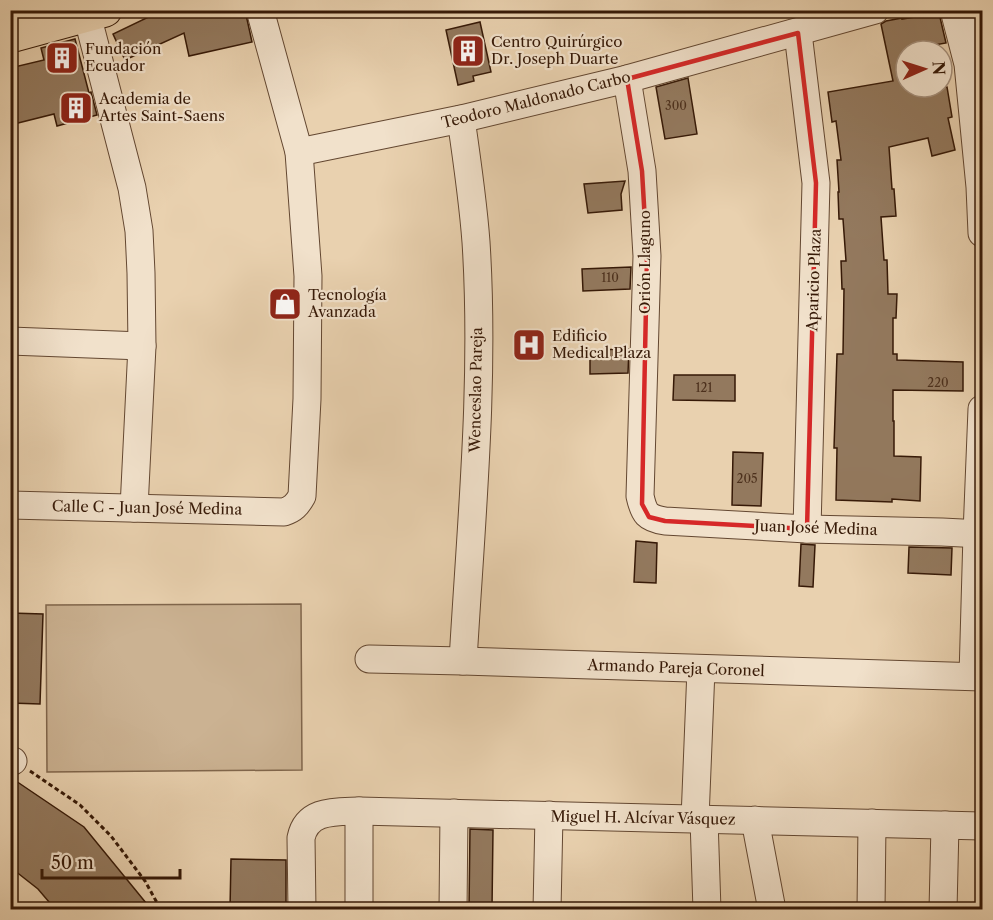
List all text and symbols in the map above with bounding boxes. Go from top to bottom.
place label: Centro Quirúrgico Dr. Joseph Duarte [491,32,622,68]
building icon: Centro Quirúrgico Dr. Joseph Duarte [450,33,486,69]
place label: Fundación Ecuador [85,39,162,75]
north arrow [894,39,954,99]
building icon: Fundación Ecuador [44,40,80,76]
text: N [929,61,949,76]
street label: Teodoro Maldonado Carbo [439,67,633,132]
place label: Academia de Artes Saint-Saens [98,89,225,125]
building icon: Academia de Artes Saint-Saens [58,90,94,126]
house number: 300 [665,98,687,113]
street label: Orión Llaguno [635,210,654,314]
street label: Aparicio Plaza [802,228,825,333]
house number: 110 [601,270,619,285]
place label: Tecnología Avanzada [307,285,387,321]
shop icon: Tecnología Avanzada [267,286,303,322]
place label: Edificio Medical Plaza [552,326,651,362]
street label: Wenceslao Pareja [465,327,486,454]
hospital icon: Edificio Medical Plaza [511,327,547,363]
house number: 220 [927,375,949,390]
house number: 121 [696,380,713,395]
house number: 205 [736,471,758,486]
street label: Calle C - Juan José Medina [52,496,242,519]
street label: Juan José Medina [752,516,878,539]
street label: Armando Pareja Coronel [586,655,766,680]
street label: Miguel H. Alcívar Vásquez [550,806,736,829]
scale bar [42,842,180,880]
text: 50 m [51,852,94,874]

